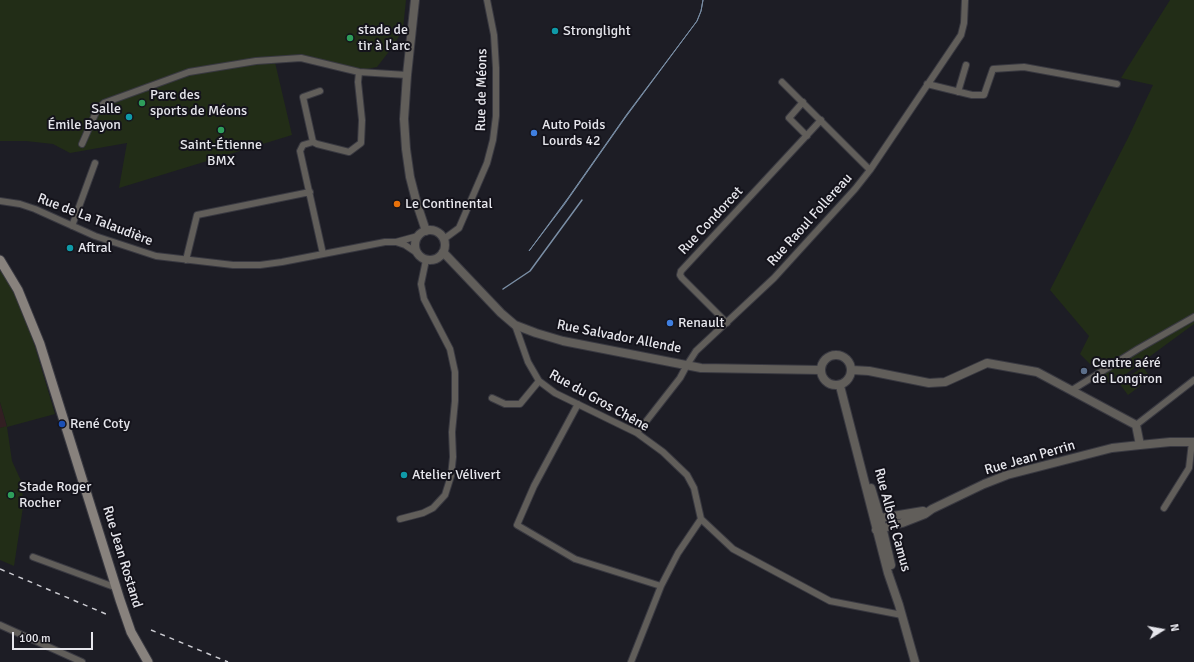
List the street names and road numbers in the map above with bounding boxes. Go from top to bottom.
street label: Rue de Méons [473,49,491,131]
street label: Rue Raoul Follereau [764,170,856,270]
street label: Rue Condorcet [675,183,747,259]
street label: Rue de La Talaudière [35,190,155,250]
street label: Rue Salvador Allende [555,317,683,357]
street label: Rue du Gros Chêne [546,366,652,436]
street label: Rue Jean Perrin [983,437,1077,479]
street label: Rue Albert Camus [870,466,914,574]
street label: Rue Jean Rostand [99,504,145,610]

